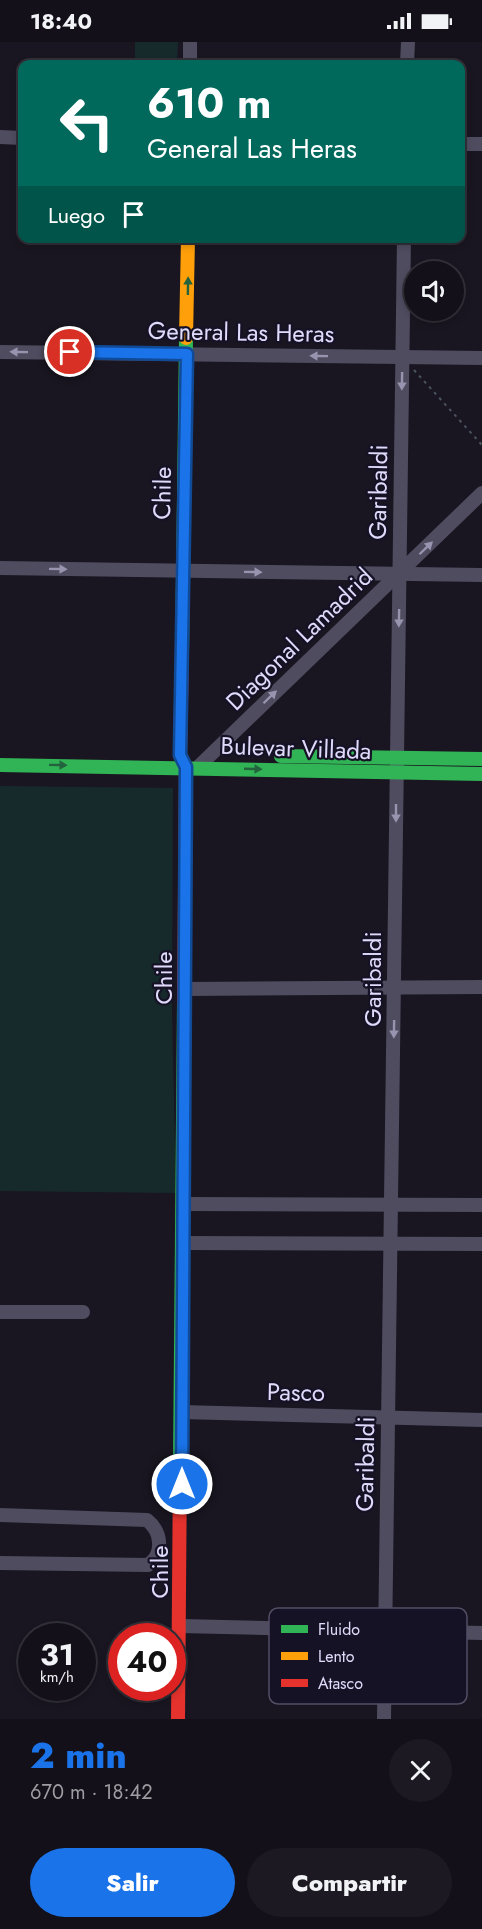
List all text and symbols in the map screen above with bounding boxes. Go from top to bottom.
text: 18:40 [30,5,92,37]
text: 610 m [147,73,271,134]
icon: left [48,84,126,162]
text: General Las Heras [147,129,357,168]
icon: arrive [117,198,150,231]
text: Luego [48,199,105,231]
map controls [404,261,464,321]
button: sound [404,261,464,321]
one-way arrow [183,277,193,296]
street label: General Las Heras [147,313,335,351]
pin [44,326,95,377]
icon: arrive [53,335,86,368]
one-way arrow [9,347,28,357]
one-way arrow [309,351,328,361]
one-way arrow [397,371,407,390]
street label: Garibaldi [360,444,396,540]
street label: Chile [144,466,180,520]
one-way arrow [419,541,433,555]
street label: Diagonal Lamadrid [218,560,380,718]
one-way arrow [49,564,68,574]
one-way arrow [244,567,263,577]
one-way arrow [394,608,404,627]
one-way arrow [263,690,278,704]
street label: Bulevar Villada [220,728,372,768]
one-way arrow [49,761,68,770]
one-way arrow [244,764,263,774]
one-way arrow [391,803,401,822]
street label: Garibaldi [355,931,390,1027]
street label: Chile [146,951,181,1005]
one-way arrow [389,1019,399,1038]
street label: Pasco [267,1374,325,1410]
street label: Garibaldi [347,1416,383,1512]
position arrow [150,1452,214,1516]
street label: Chile [142,1545,177,1599]
legend [269,1608,467,1704]
text: Fluido [318,1618,360,1641]
speed limit sign: 40 [108,1623,186,1701]
text: 31 [40,1633,74,1676]
text: Lento [318,1645,355,1668]
text: km/h [40,1666,74,1688]
text: Atasco [318,1672,363,1695]
text: 2 min [30,1729,127,1781]
button: close [389,1739,452,1802]
text: 670 m · 18:42 [30,1778,153,1807]
button: Salir [30,1848,235,1917]
button: Compartir [247,1848,452,1917]

